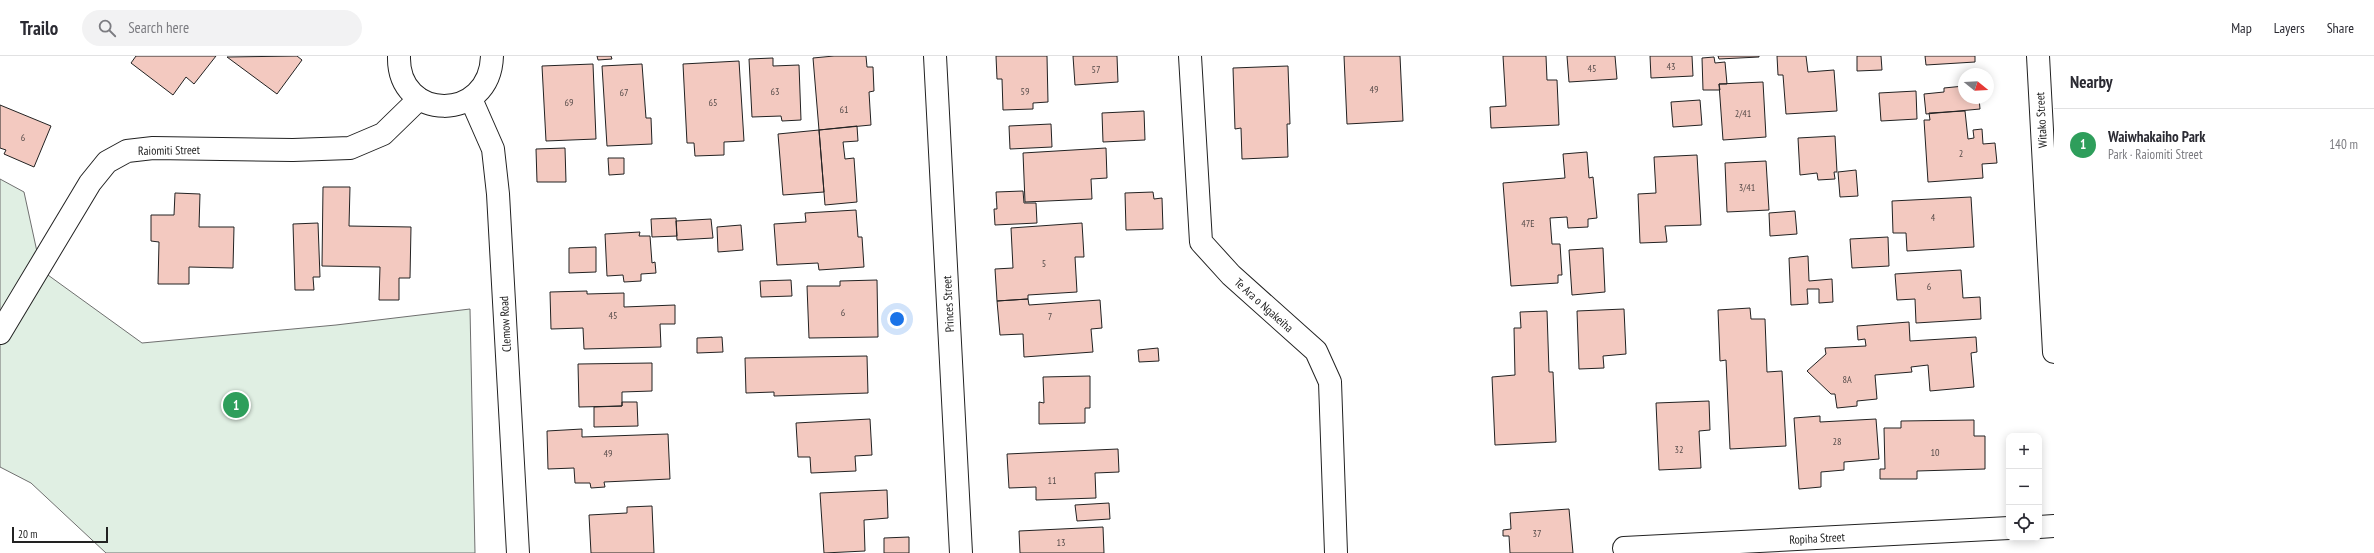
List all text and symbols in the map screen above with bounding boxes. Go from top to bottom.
search box [82,10,362,46]
text: Trailo [20,16,58,40]
icon: search [96,17,118,39]
text: Search here [128,18,189,37]
text: Map [2231,19,2252,37]
text: Layers [2274,19,2305,37]
text: Share [2327,19,2354,37]
house number: 43 [1667,60,1676,73]
house number: 45 [1588,62,1597,75]
house number: 57 [1092,63,1101,76]
north arrow [1958,68,1994,104]
text: Nearby [2070,71,2113,93]
house number: 49 [1370,83,1379,96]
house number: 63 [771,85,780,98]
house number: 59 [1021,85,1030,98]
house number: 67 [620,86,629,99]
street label: Witako Street [2032,91,2050,148]
house number: 69 [565,96,574,109]
house number: 65 [709,96,718,109]
house number: 61 [840,103,849,116]
house number: 2/41 [1735,107,1751,120]
text: Waiwhakaiho Park [2108,127,2205,146]
house number: 6 [21,131,26,144]
text: 1 [2080,136,2086,153]
text: 140 m [2329,136,2358,153]
street label: Raiomiti Street [138,142,201,158]
text: Park · Raiomiti Street [2108,146,2203,163]
house number: 2 [1959,147,1963,160]
house number: 3/41 [1739,181,1755,194]
house number: 4 [1931,211,1936,224]
house number: 47E [1521,217,1535,230]
house number: 5 [1042,257,1046,270]
street label: Princes Street [939,275,957,333]
street label: Te Ara o Ngakeiha [1231,275,1297,335]
house number: 6 [1927,280,1932,293]
street label: Clemow Road [496,296,514,352]
house number: 6 [841,306,846,319]
house number: 45 [609,309,618,322]
your location [887,309,907,329]
house number: 7 [1048,310,1052,323]
house number: 8A [1842,373,1852,386]
pin: 1 [223,390,249,420]
map controls [2006,433,2042,541]
button: + [2006,433,2042,469]
house number: 28 [1833,435,1842,448]
house number: 32 [1675,443,1684,456]
house number: 10 [1931,446,1940,459]
house number: 49 [604,447,613,460]
button: − [2006,469,2042,505]
house number: 11 [1048,474,1057,487]
button: locate [2006,505,2042,541]
scale bar [12,525,108,544]
text: 20 m [18,527,37,541]
house number: 37 [1533,527,1542,540]
street label: Ropiha Street [1789,529,1846,547]
house number: 13 [1057,536,1066,549]

